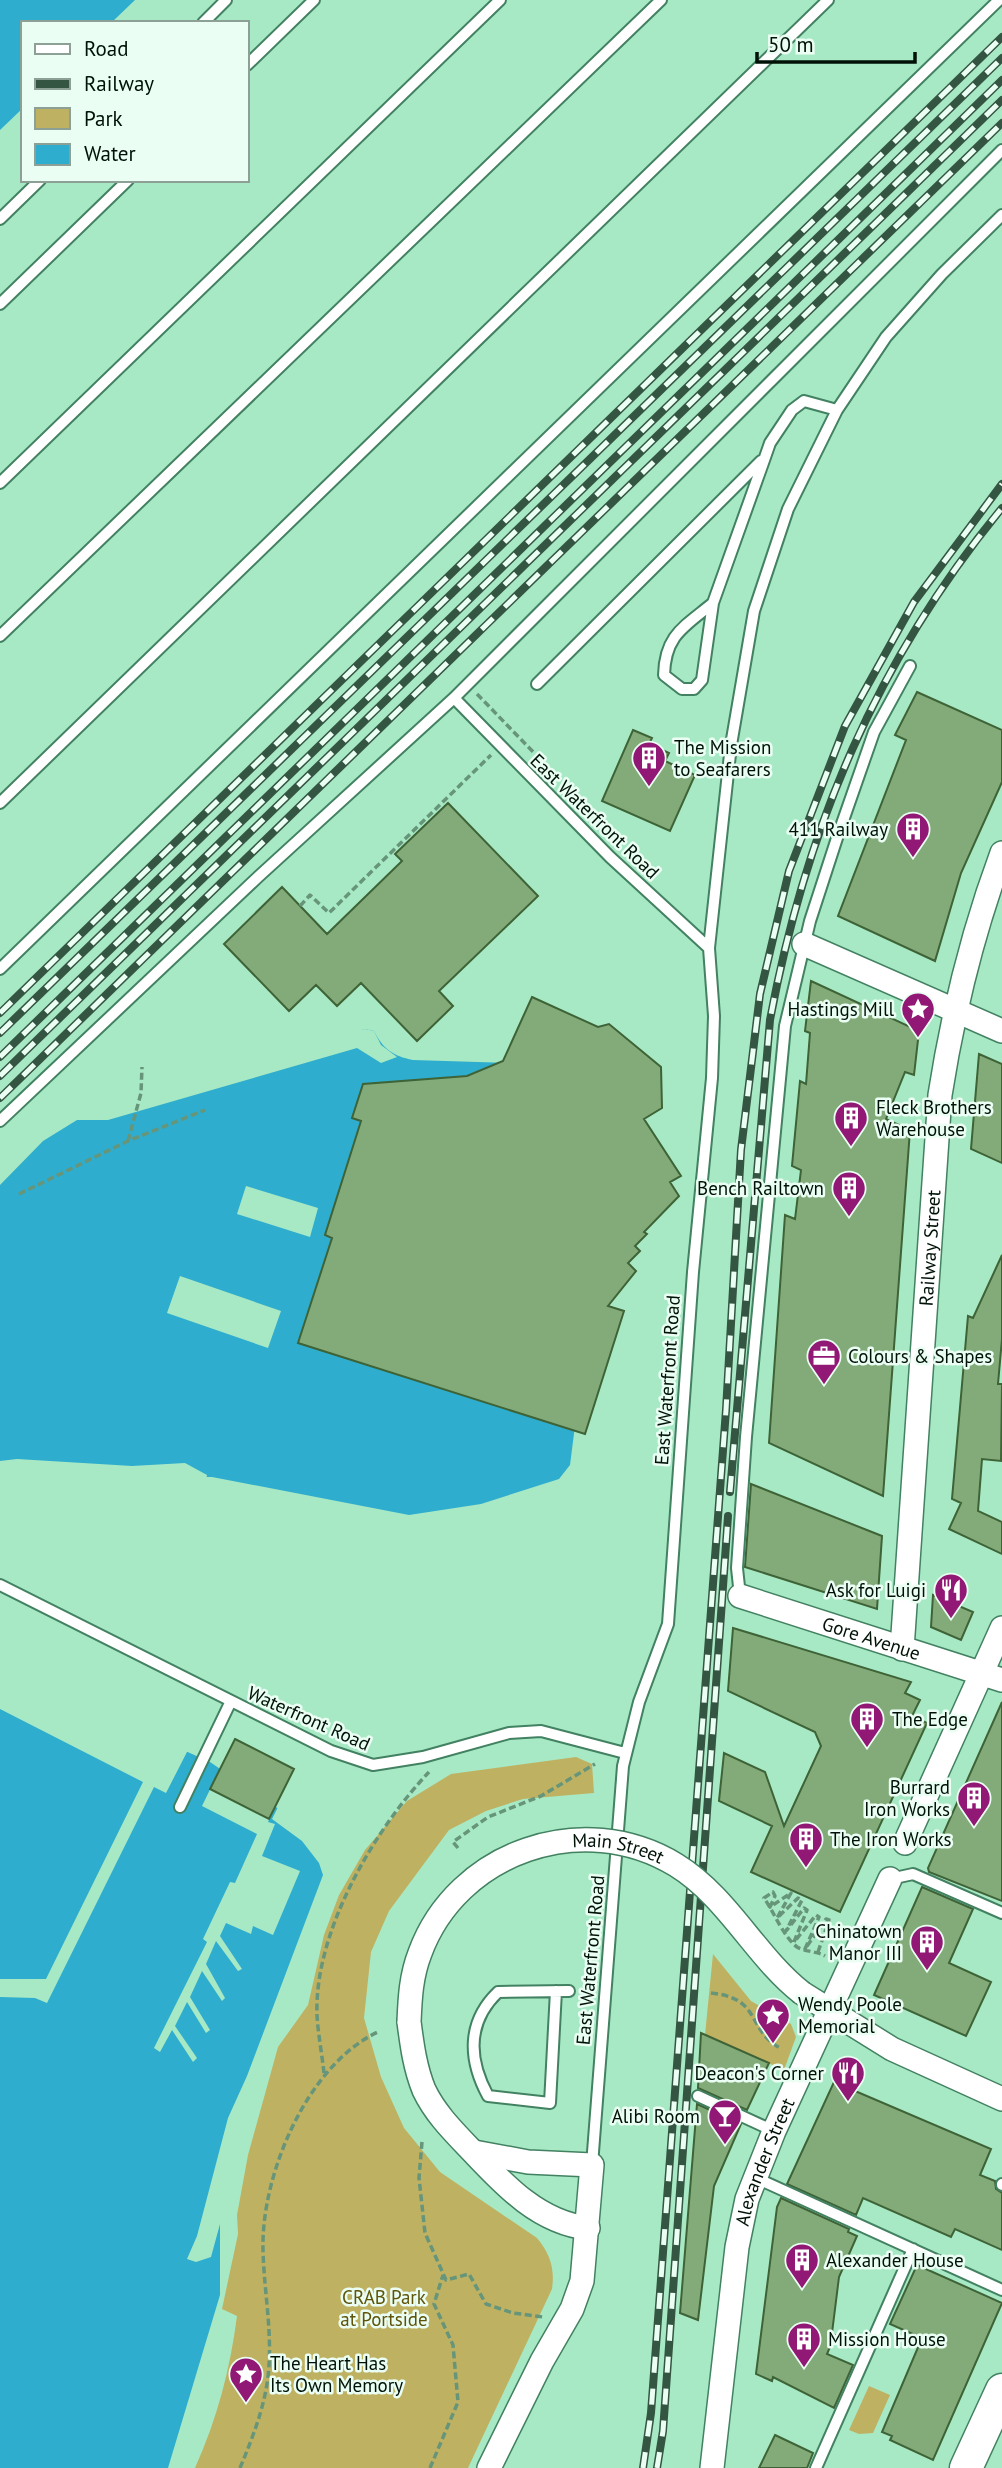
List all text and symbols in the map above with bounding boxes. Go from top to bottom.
legend [21,21,248,182]
scale bar [757,21,914,65]
text: 50 m [768,31,814,58]
text: Road [84,35,128,62]
text: Railway [84,70,154,97]
text: Park [84,105,123,132]
text: Water [84,140,136,167]
place label: The Mission to Seafarers [674,735,771,781]
building icon: The Mission to Seafarers [630,739,668,788]
street label: East Waterfront Road [525,748,665,884]
building icon: 411 Railway [894,810,932,859]
place label: 411 Railway [788,817,888,841]
place icon: Hastings Mill [899,990,937,1039]
place label: Hastings Mill [787,997,894,1021]
place label: Fleck Brothers Warehouse [876,1095,992,1141]
building icon: Fleck Brothers Warehouse [832,1099,870,1148]
building icon: Bench Railtown [830,1169,868,1218]
place label: Bench Railtown [697,1176,824,1200]
street label: Railway Street [914,1188,946,1307]
street label: East Waterfront Road [649,1294,685,1466]
office icon: Colours & Shapes [805,1337,843,1386]
place label: Colours & Shapes [848,1344,992,1368]
restaurant icon: Ask for Luigi [932,1571,970,1620]
place label: Ask for Luigi [826,1578,926,1602]
street label: Gore Avenue [819,1611,924,1665]
street label: Waterfront Road [244,1680,374,1756]
building icon: The Edge [848,1700,886,1749]
place label: The Edge [892,1707,968,1731]
place label: Burrard Iron Works [864,1775,950,1821]
building icon: Burrard Iron Works [955,1779,993,1828]
building icon: The Iron Works [787,1820,825,1869]
place label: The Iron Works [830,1827,952,1851]
street label: Main Street [572,1828,669,1869]
street label: East Waterfront Road [571,1874,609,2046]
place label: Chinatown Manor III [815,1919,902,1965]
building icon: Chinatown Manor III [908,1923,946,1972]
place label: Wendy Poole Memorial [798,1992,902,2038]
place icon: Wendy Poole Memorial [754,1996,792,2045]
restaurant icon: Deacon's Corner [829,2054,867,2103]
place label: Deacon's Corner [694,2061,825,2085]
street label: Alexander Street [730,2094,800,2228]
bar icon: Alibi Room [706,2097,744,2146]
place label: Alibi Room [612,2104,700,2128]
building icon: Alexander House [783,2241,821,2290]
place label: Alexander House [826,2248,964,2272]
park label: CRAB Park at Portside [340,2285,428,2331]
building icon: Mission House [785,2320,823,2369]
place label: Mission House [828,2327,946,2351]
place label: The Heart Has Its Own Memory [270,2351,403,2397]
place icon: The Heart Has Its Own Memory [227,2355,265,2404]

